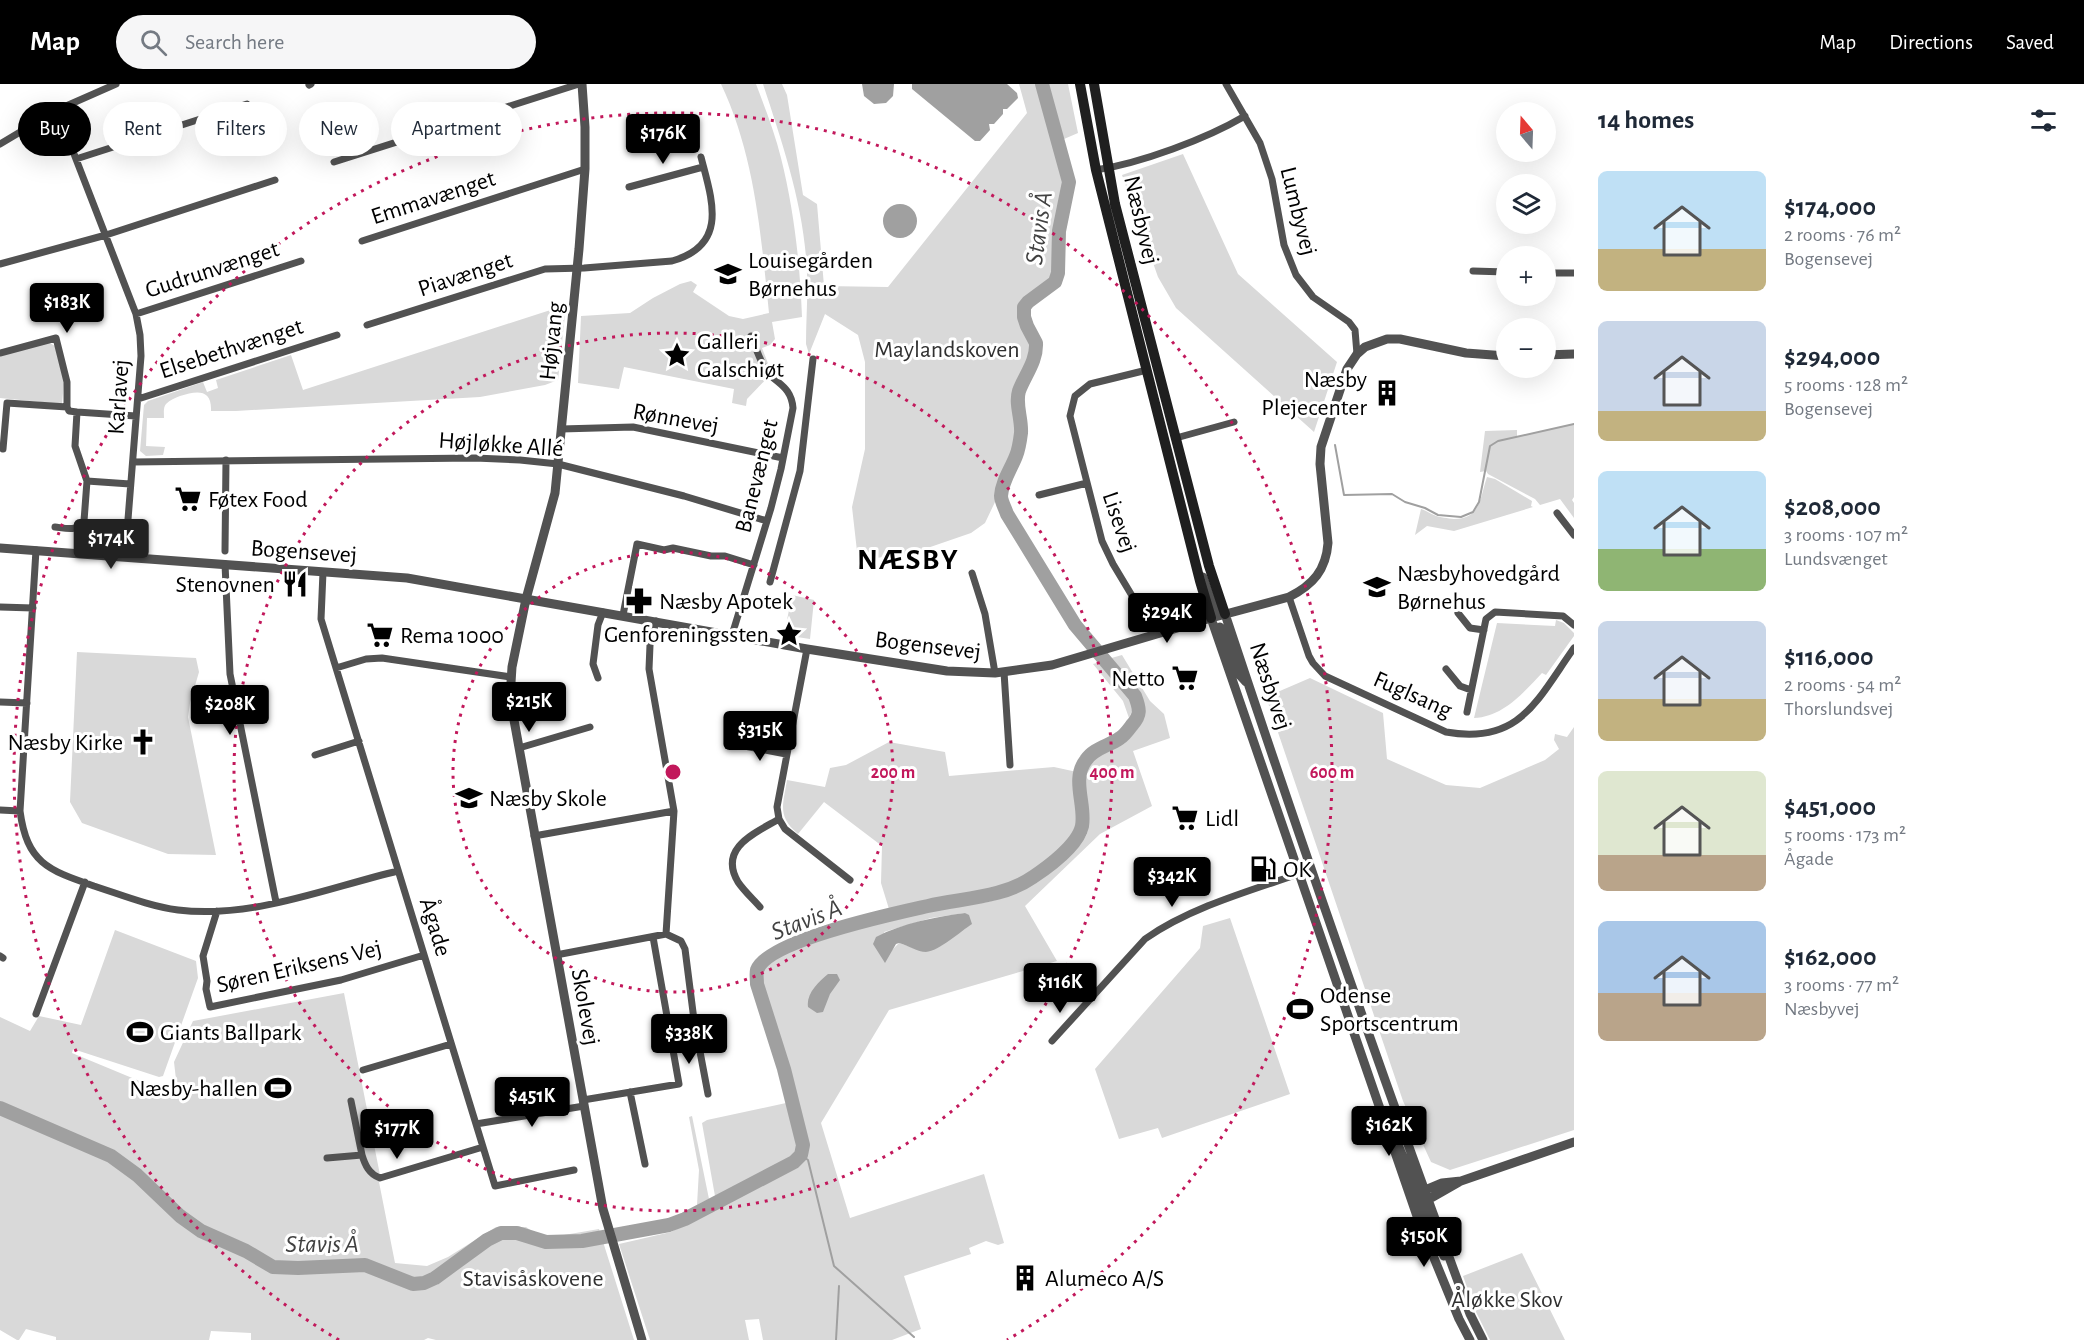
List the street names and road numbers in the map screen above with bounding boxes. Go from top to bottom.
street label: Lumbyvej [1275,164,1321,258]
street label: Emmavænget [368,166,499,229]
street label: Næsbyvej [1119,173,1163,267]
street label: Gudrunvænget [142,237,282,303]
street label: Piavænget [415,248,516,301]
street label: Højvang [536,300,568,382]
street label: Elsebethvænget [157,314,306,383]
street label: Karlavej [104,359,134,436]
street label: Rønnevej [631,400,721,438]
street label: Banevænget [731,417,783,535]
street label: Højløkke Allé [438,429,564,461]
street label: Lisevej [1097,489,1141,556]
street label: Bogensevej [250,536,358,568]
street label: Bogensevej [873,628,982,664]
street label: Næsbyvej [1245,640,1295,733]
street label: Fuglsang [1370,667,1456,723]
street label: Ågade [415,895,457,959]
street label: Søren Eriksens Vej [214,936,384,998]
street label: Skolevej [566,967,604,1048]

